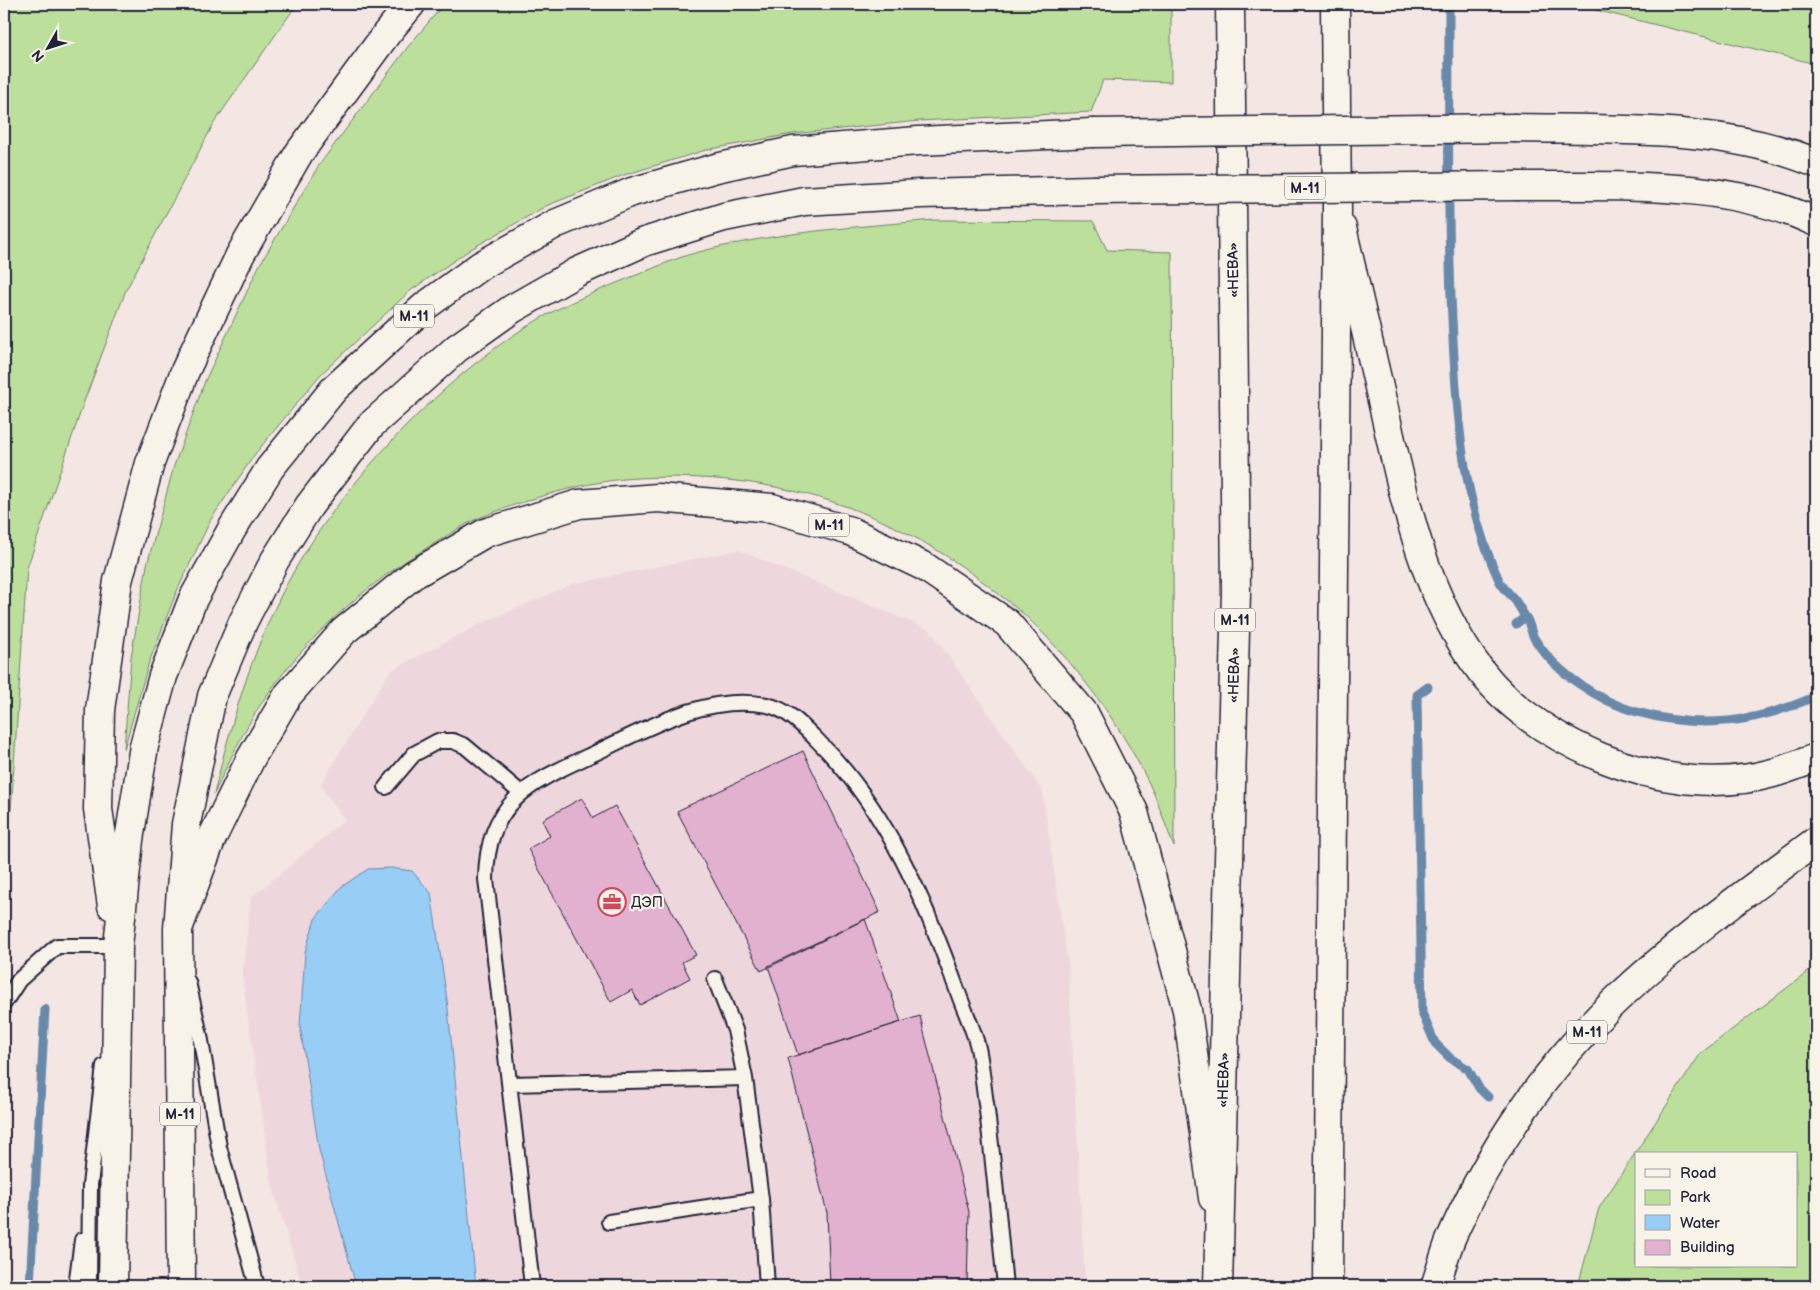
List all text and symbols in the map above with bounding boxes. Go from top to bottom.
north arrow [22,22,72,72]
text: N [28,46,48,65]
road number: М-11 [1285,177,1325,200]
street label: «НЕВА» [1224,242,1243,298]
road number: М-11 [394,304,434,328]
road number: М-11 [809,514,849,536]
road number: М-11 [1215,608,1255,632]
street label: «НЕВА» [1224,647,1245,703]
office icon: ДЭП [597,887,627,917]
place label: ДЭП [631,893,663,912]
road number: М-11 [1567,1020,1607,1044]
street label: «НЕВА» [1214,1052,1234,1108]
road number: М-11 [160,1102,200,1126]
legend [1635,1152,1798,1268]
text: Road [1680,1164,1716,1183]
text: Park [1680,1188,1711,1207]
text: Water [1680,1214,1720,1233]
text: Building [1680,1238,1735,1257]

